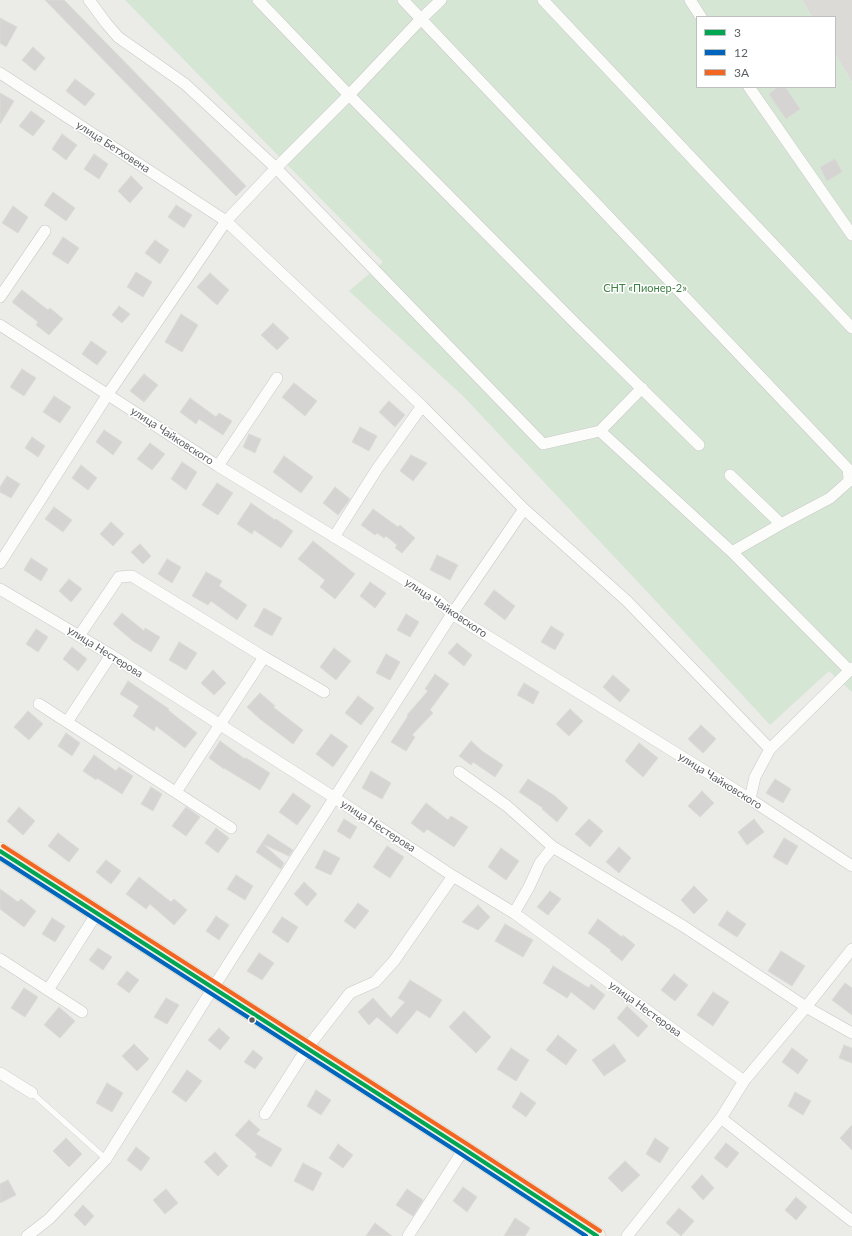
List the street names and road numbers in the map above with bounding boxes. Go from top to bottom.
street label: улица Бетховена [74,118,152,176]
street label: улица Чайковского [128,404,216,468]
street label: улица Чайковского [402,576,490,640]
street label: улица Нестерова [65,623,145,681]
street label: улица Чайковского [676,750,764,812]
street label: улица Нестерова [338,797,418,855]
street label: улица Нестерова [606,978,684,1040]

